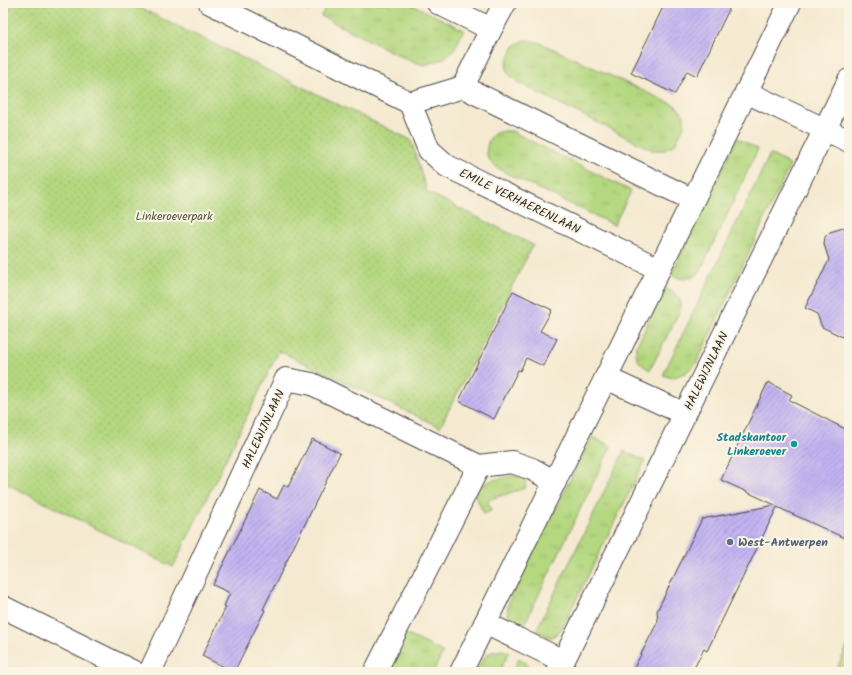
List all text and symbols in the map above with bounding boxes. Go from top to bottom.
street label: EMILE VERHAERENLAAN [456,164,584,239]
park label: Linkeroeverpark [135,207,213,226]
street label: HALEWIJNLAAN [679,329,734,414]
street label: HALEWIJNLAAN [237,387,290,472]
place label: Stadskantoor Linkeroever [716,428,787,461]
marker: Stadskantoor Linkeroever [789,439,799,449]
place label: West-Antwerpen [738,533,828,552]
marker: West-Antwerpen [725,537,735,547]

